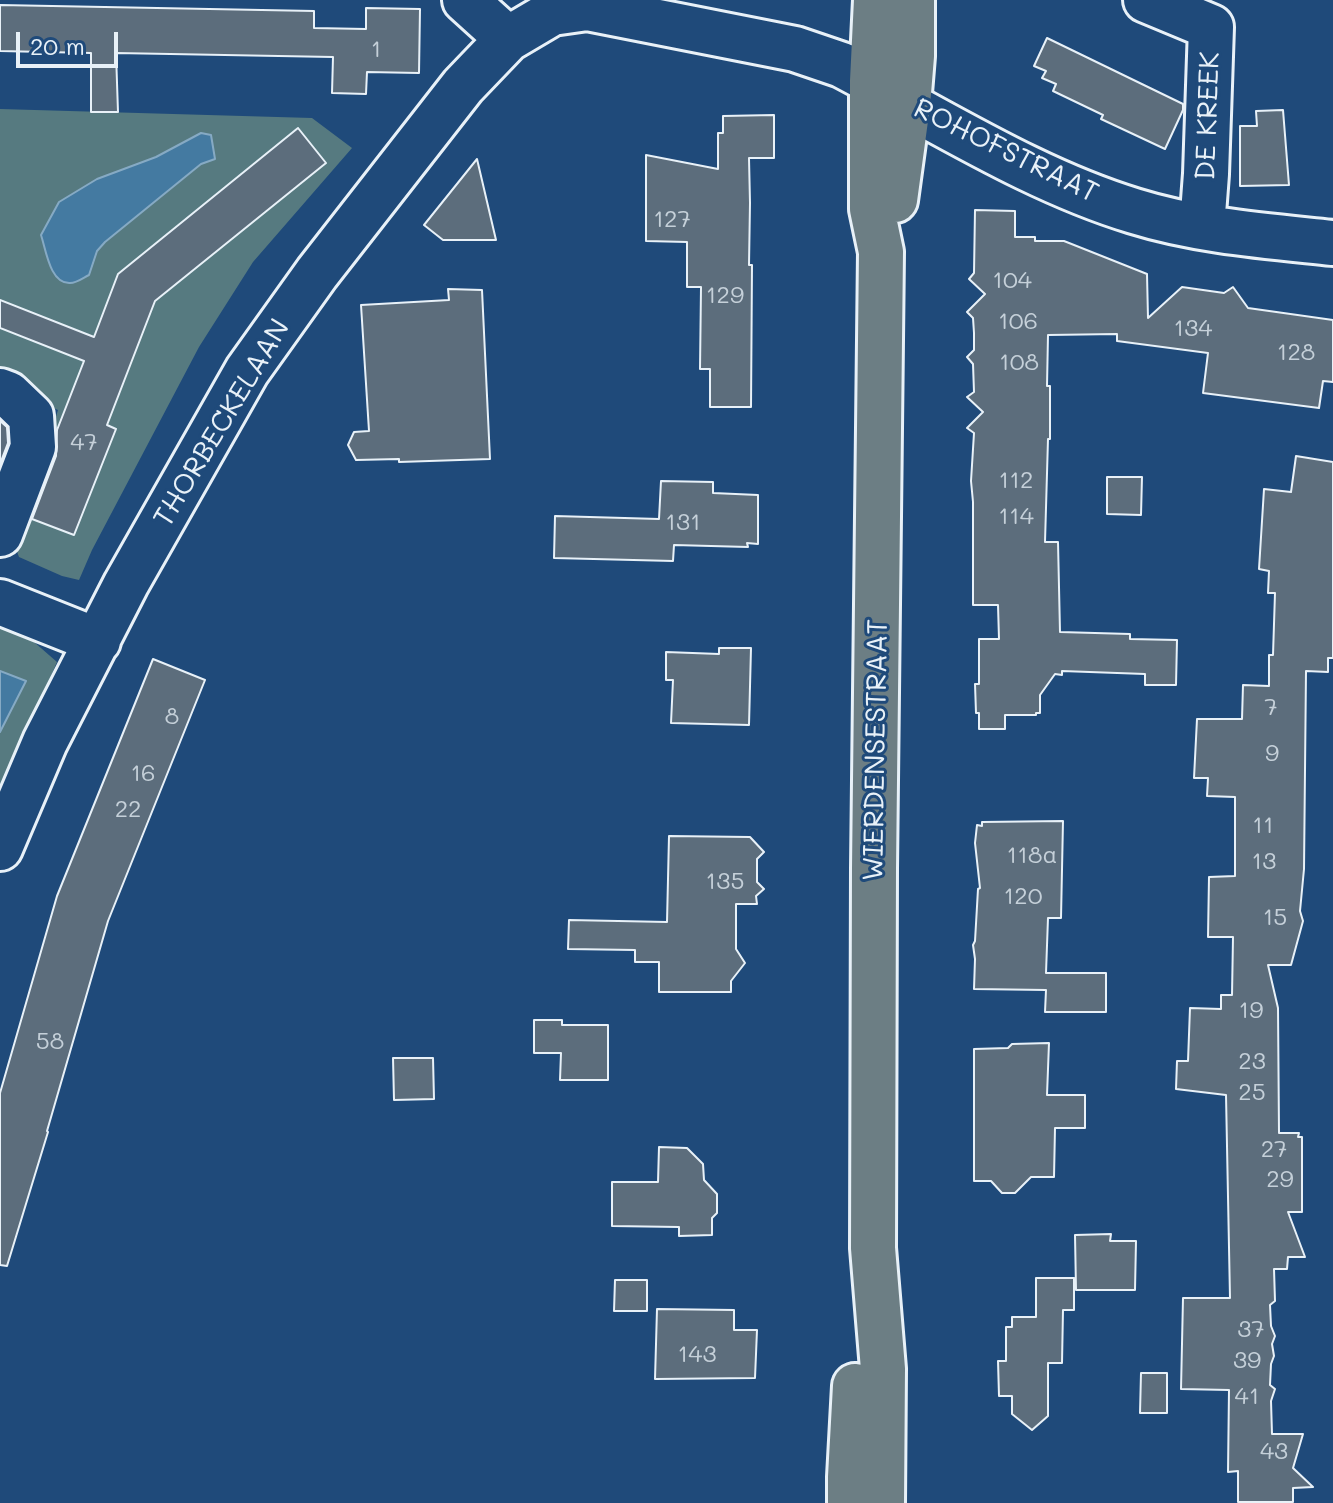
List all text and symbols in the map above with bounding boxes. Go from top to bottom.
scale bar [20,16,122,66]
text: 20 m [30,30,85,61]
house number: 1 [371,36,381,64]
street label: DE KREEK [1189,51,1227,181]
street label: ROHOFSTRAAT [908,92,1104,210]
house number: 127 [653,206,691,234]
house number: 104 [992,267,1032,295]
house number: 129 [706,282,744,310]
house number: 106 [998,308,1038,336]
street label: THORBECKELAAN [147,313,297,533]
house number: 134 [1174,315,1212,343]
house number: 128 [1277,339,1315,367]
house number: 108 [999,349,1039,377]
house number: 47 [70,429,98,457]
house number: 112 [999,467,1033,495]
house number: 114 [998,503,1034,531]
house number: 131 [665,509,701,537]
street label: WIERDENSESTRAAT [857,619,895,881]
house number: 7 [1264,694,1278,722]
house number: 8 [165,703,179,731]
house number: 9 [1265,740,1279,768]
house number: 16 [130,760,156,788]
house number: 22 [115,796,141,824]
house number: 11 [1252,812,1274,840]
house number: 118a [1007,842,1057,870]
house number: 13 [1252,848,1276,876]
house number: 135 [706,868,744,896]
house number: 120 [1004,883,1042,911]
house number: 15 [1263,904,1287,932]
house number: 19 [1239,997,1263,1025]
house number: 58 [36,1028,64,1056]
house number: 23 [1238,1048,1266,1076]
house number: 25 [1238,1079,1266,1107]
house number: 27 [1261,1136,1287,1164]
house number: 29 [1266,1166,1294,1194]
house number: 37 [1237,1316,1265,1344]
house number: 143 [678,1341,716,1369]
house number: 39 [1233,1347,1261,1375]
house number: 41 [1235,1383,1259,1411]
house number: 43 [1260,1438,1288,1466]

